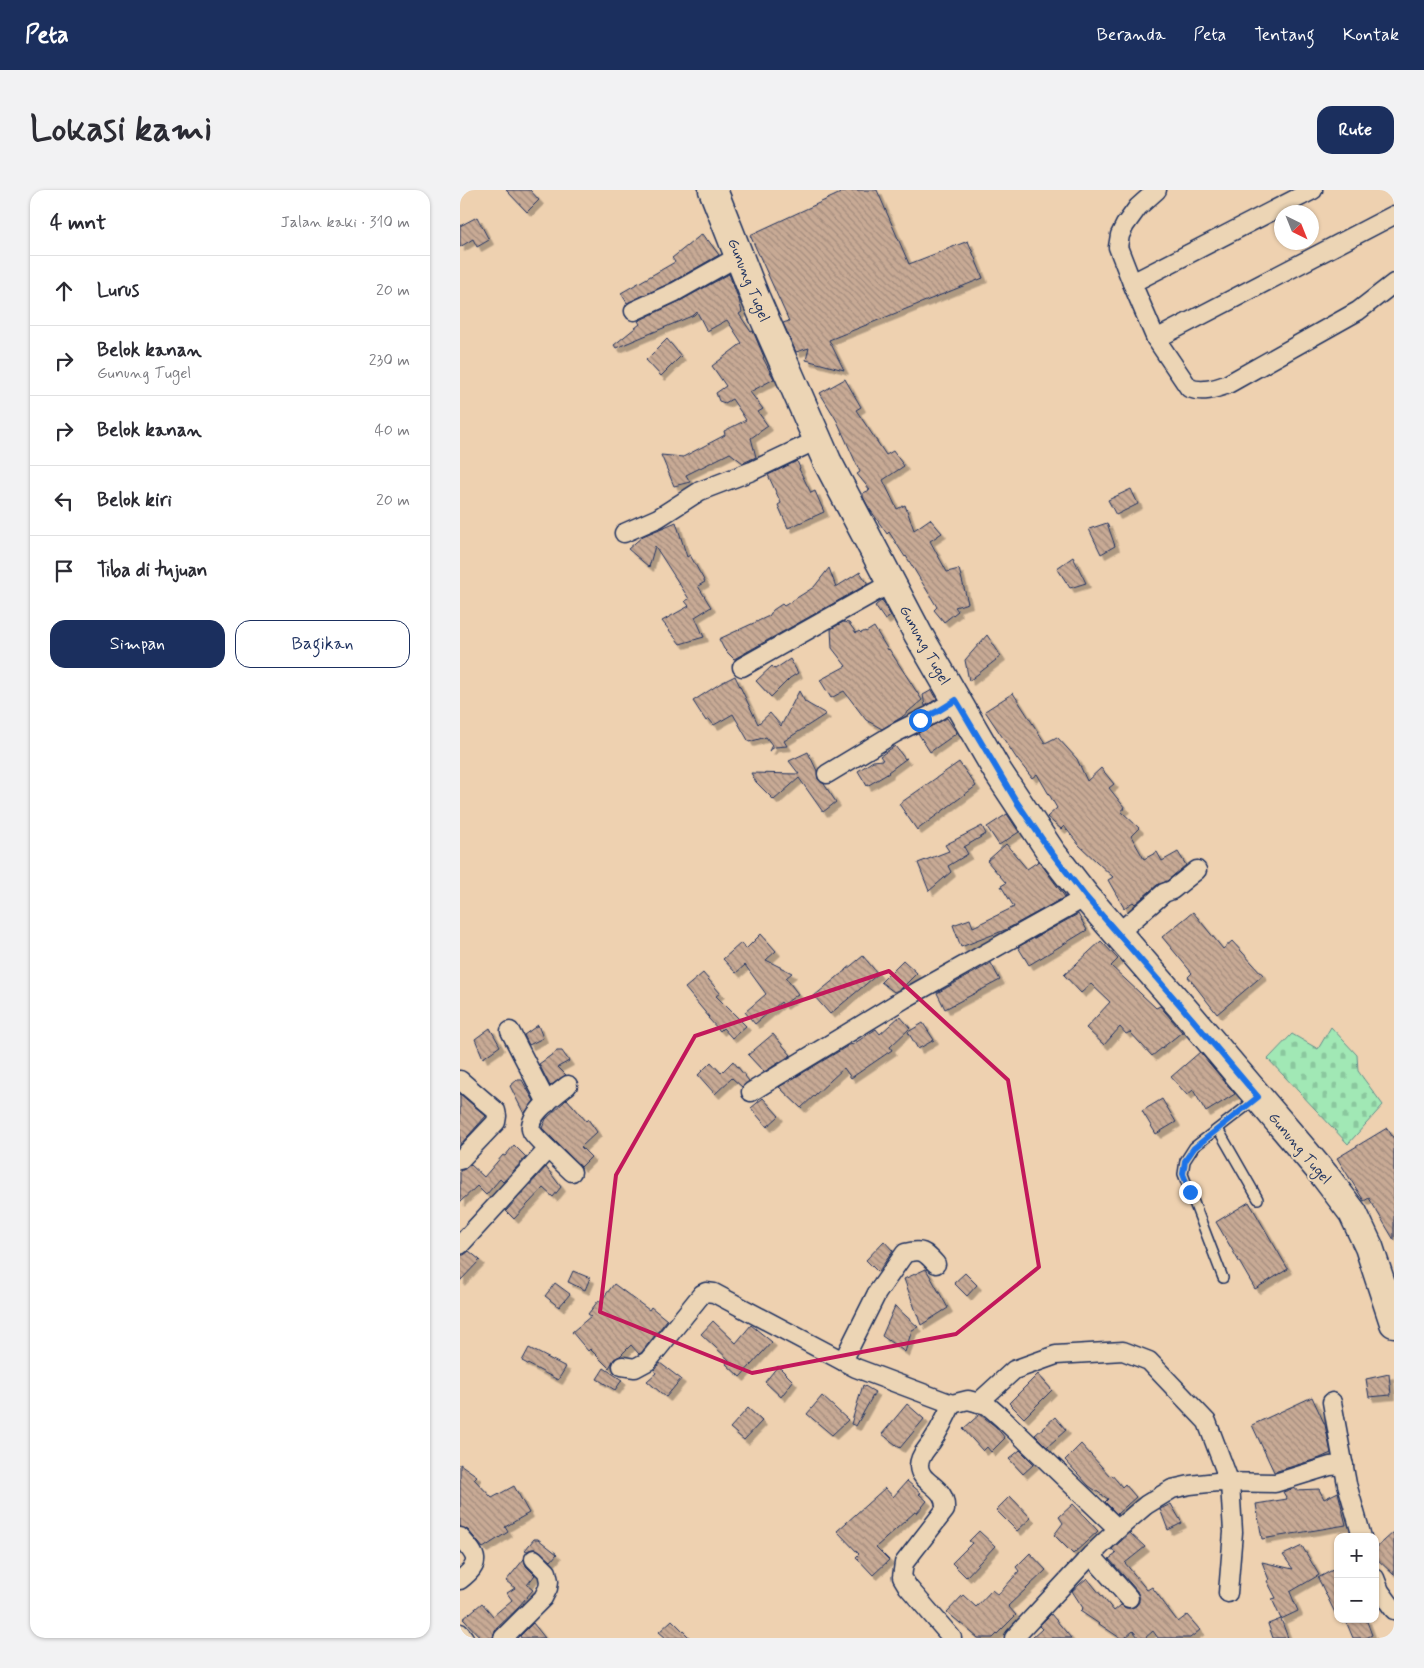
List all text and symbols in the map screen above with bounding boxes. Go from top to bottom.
text: Peta [25,20,69,51]
text: Beranda [1096,23,1165,47]
text: Peta [1193,23,1226,47]
text: Tentang [1254,23,1315,47]
text: Kontak [1343,23,1399,47]
button: Rute [1317,106,1394,154]
text: Lokasi kami [30,107,212,153]
north arrow [1274,205,1319,250]
text: 4 mnt [50,209,106,237]
text: Jalan kaki · 310 m [281,212,410,233]
street label: Gunung Tugel [721,236,774,326]
icon: ahead [50,277,78,305]
text: Lurus [97,278,139,303]
text: 20 m [376,280,410,301]
text: Belok kanan [97,338,202,363]
icon: right [50,347,78,375]
text: 230 m [369,350,410,371]
text: Gunung Tugel [97,363,191,384]
icon: right [50,417,78,445]
text: Belok kanan [97,418,202,443]
text: 40 m [374,420,410,441]
icon: left [50,487,78,515]
text: Belok kiri [97,488,172,513]
text: 20 m [376,490,410,511]
icon: arrive [50,557,78,585]
text: Tiba di tujuan [97,558,208,583]
street label: Gunung Tugel [893,602,954,689]
button: Simpan [50,620,225,668]
button: Bagikan [235,620,410,668]
route start [909,709,932,732]
street label: Gunung Tugel [1262,1108,1335,1190]
route end [1179,1181,1202,1204]
map controls [1334,1533,1379,1623]
button: + [1334,1533,1379,1578]
button: − [1334,1578,1379,1623]

